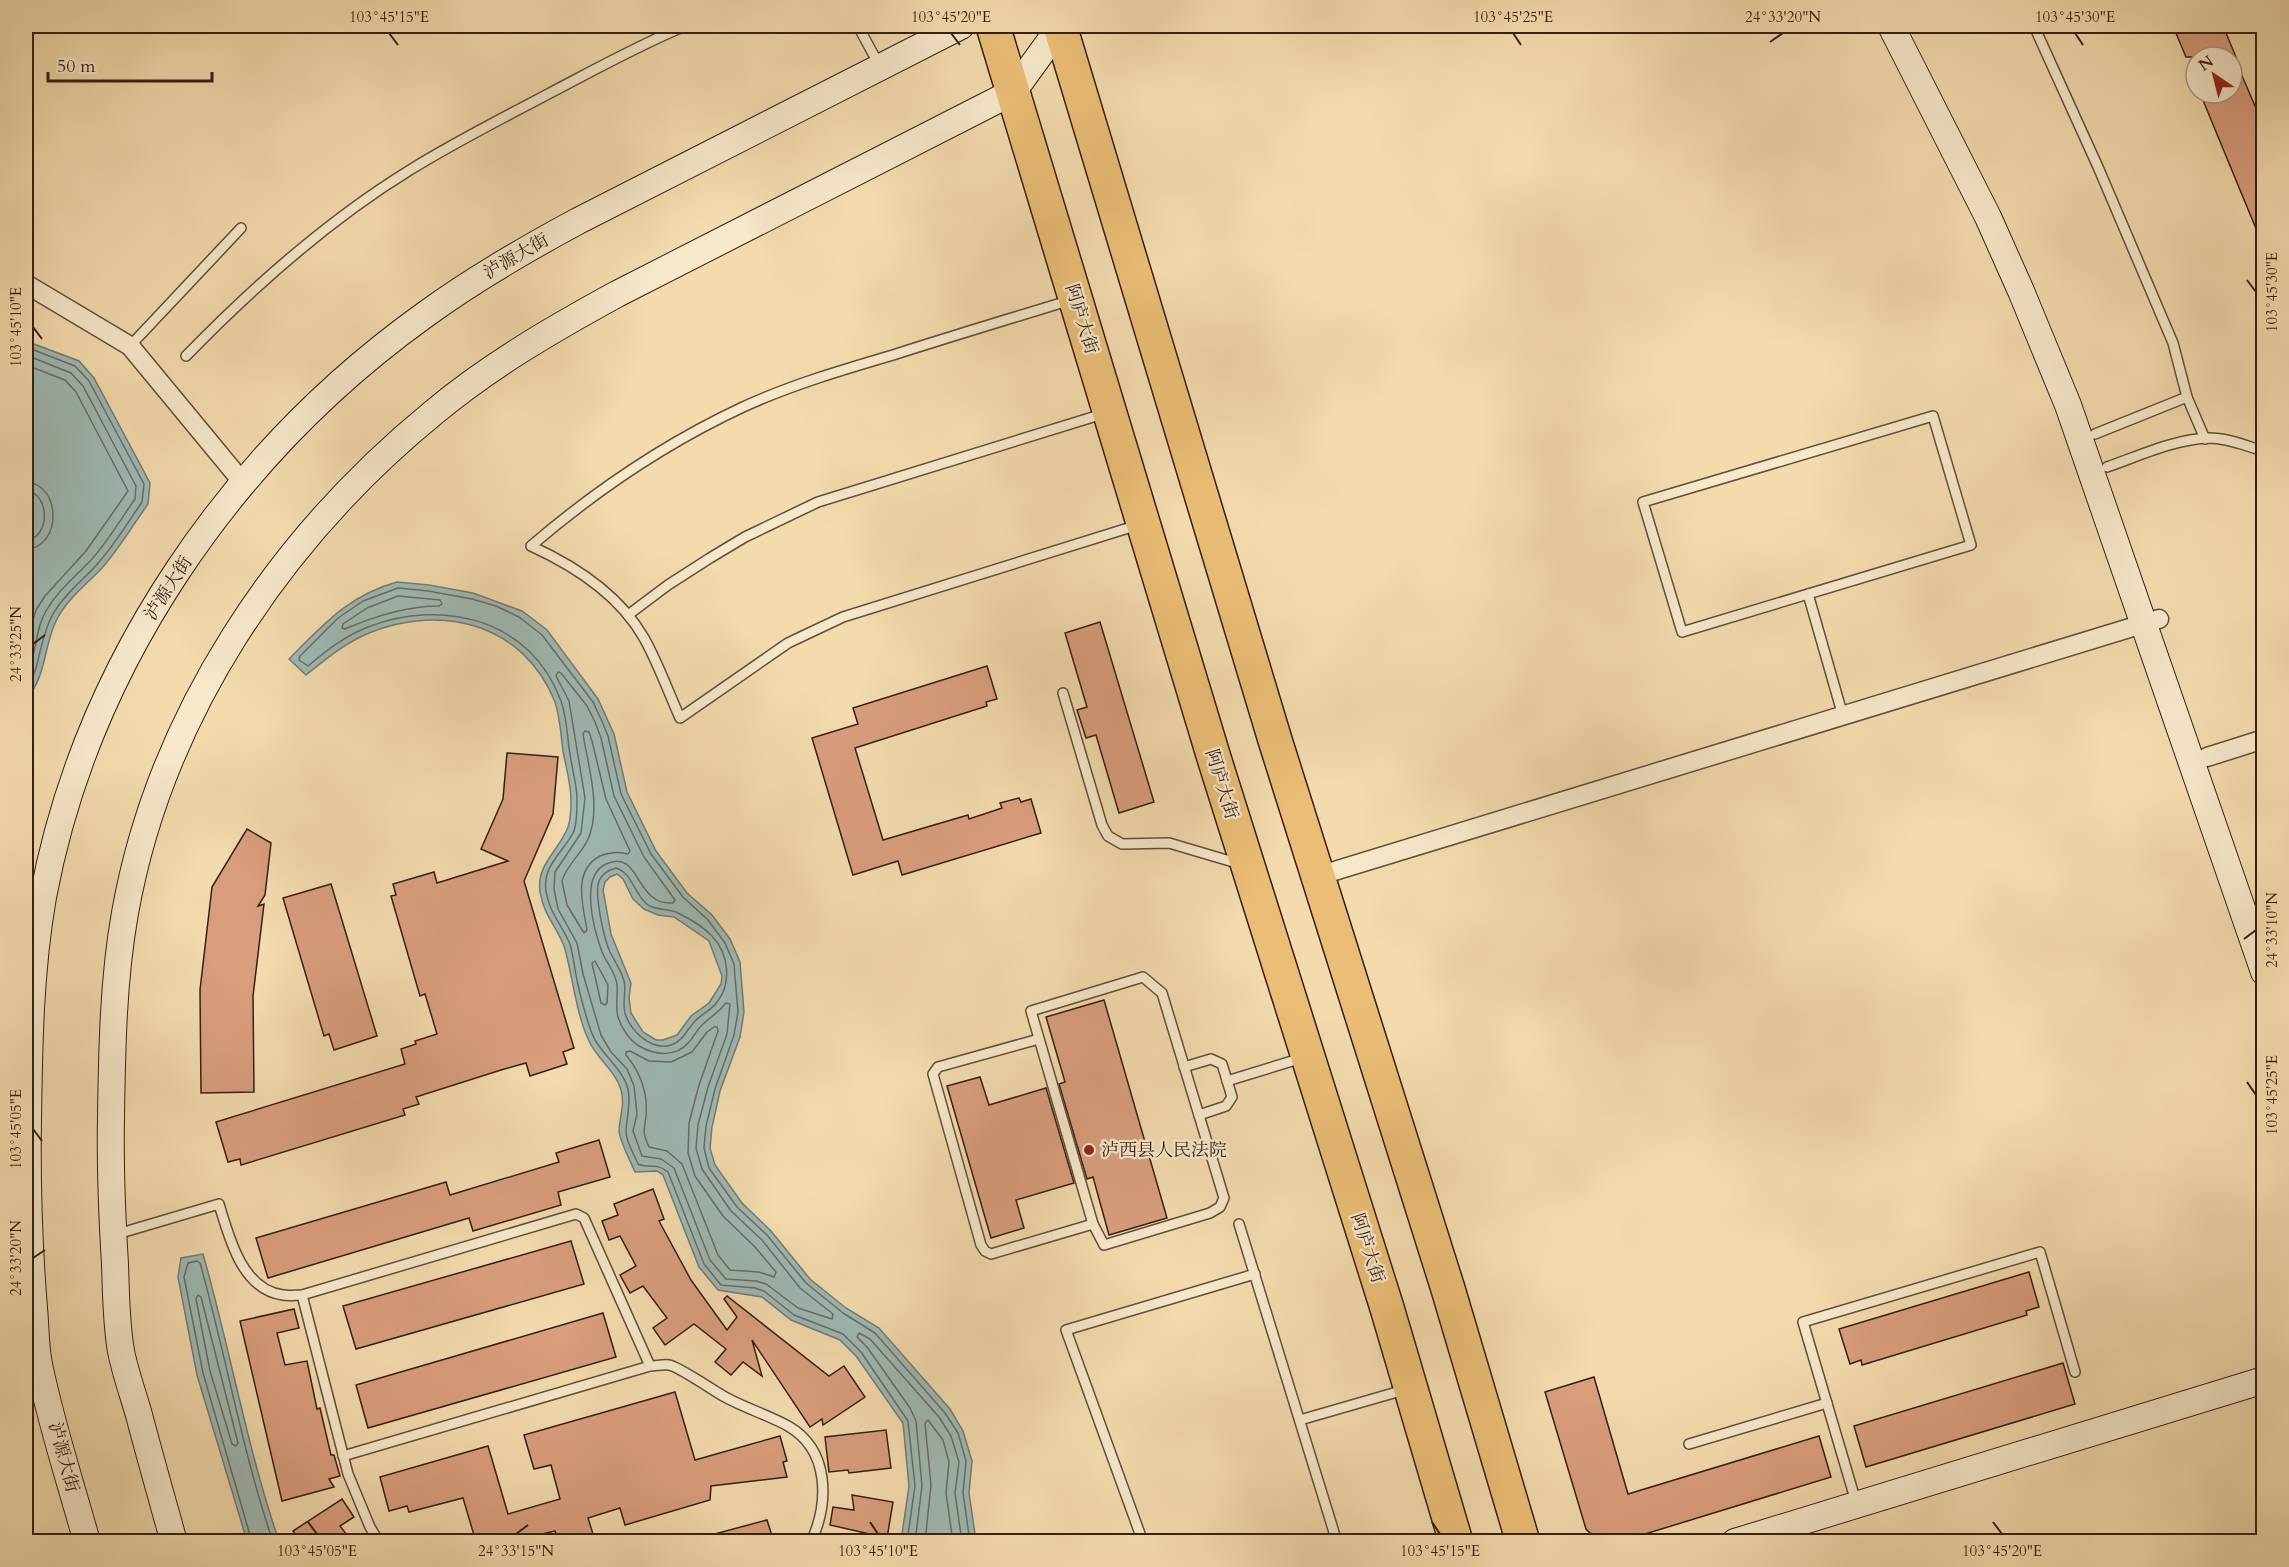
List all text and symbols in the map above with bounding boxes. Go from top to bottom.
text: 103°45'15"E [349,7,429,27]
text: 103°45'20"E [911,7,991,27]
text: 103°45'25"E [1473,7,1553,27]
text: 24°33'20"N [1745,7,1821,27]
text: 103°45'30"E [2035,7,2115,27]
scale bar [48,45,212,83]
north arrow [2184,45,2244,105]
text: N [2194,50,2218,77]
text: 50 m [57,54,96,79]
street label: 泸源大街 [479,228,554,285]
text: 103°45'30"E [2262,252,2282,332]
street label: 阿庐大街 [1059,281,1104,357]
text: 103°45'10"E [6,287,26,367]
street label: 泸源大街 [138,551,199,625]
text: 24°33'25"N [6,606,26,682]
street label: 阿庐大街 [1199,746,1244,822]
text: 24°33'10"N [2262,892,2282,968]
text: 103°45'25"E [2262,1055,2282,1135]
text: 103°45'05"E [6,1089,26,1169]
place label: 泸西县人民法院 [1101,1138,1227,1163]
marker: 泸西县人民法院 [1082,1143,1096,1157]
street label: 阿庐大街 [1345,1210,1391,1286]
text: 24°33'20"N [6,1220,26,1296]
street label: 泸源大街 [42,1419,85,1495]
text: 103°45'05"E [277,1541,357,1561]
text: 24°33'15"N [478,1541,554,1561]
text: 103°45'10"E [838,1541,918,1561]
text: 103°45'15"E [1400,1541,1480,1561]
text: 103°45'20"E [1962,1541,2042,1561]

